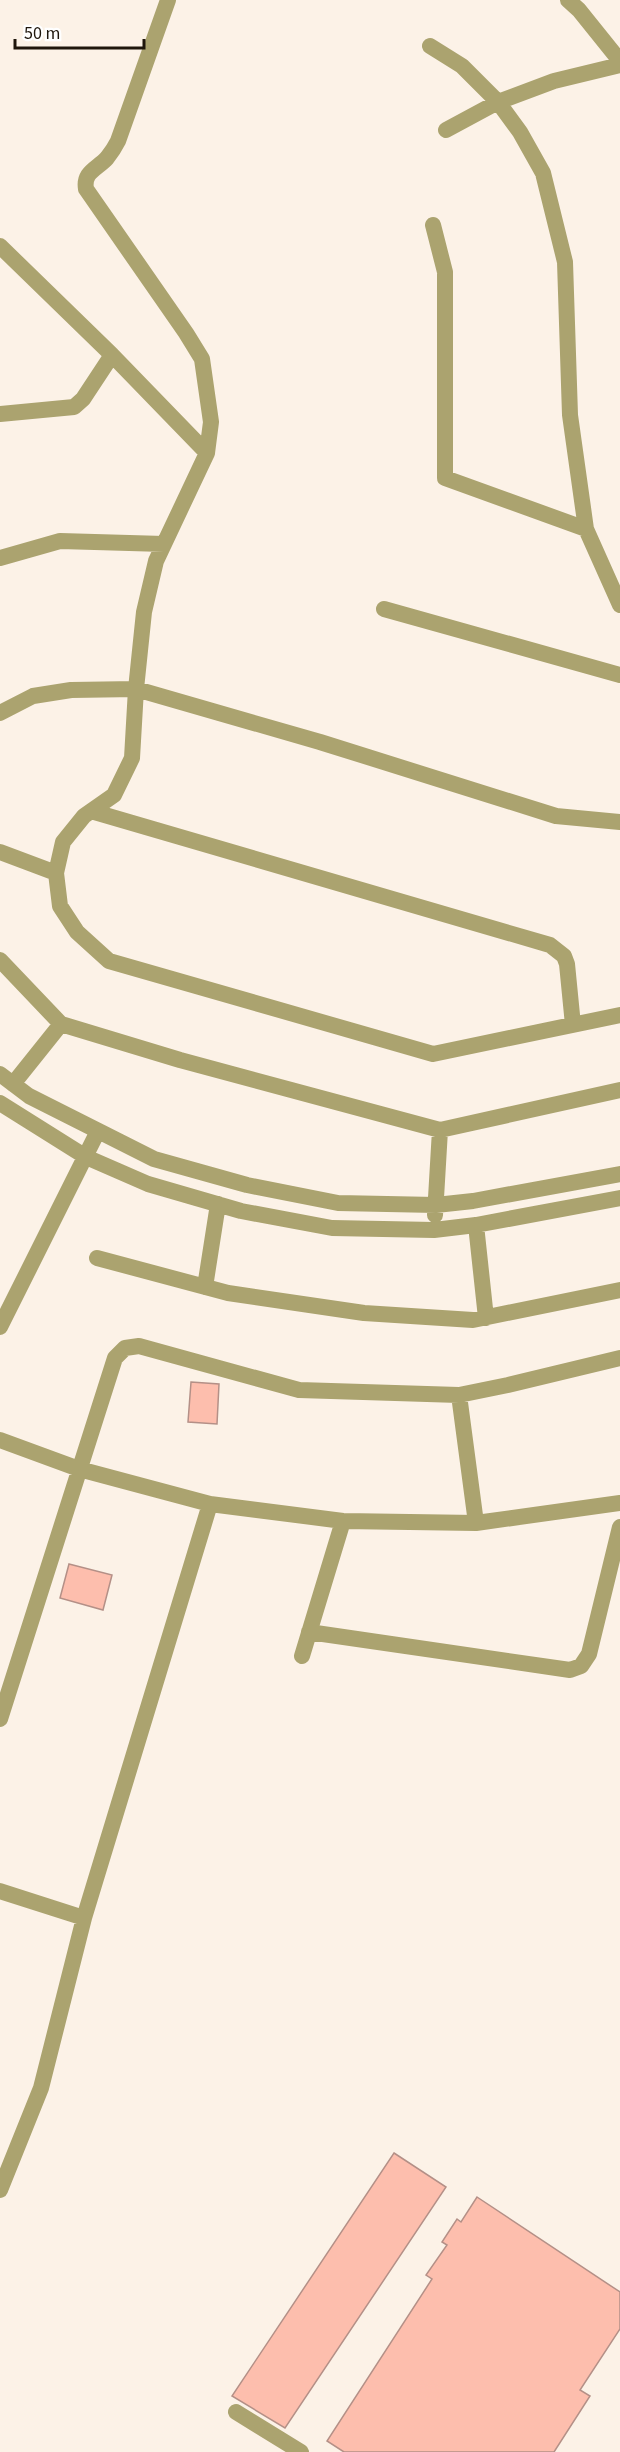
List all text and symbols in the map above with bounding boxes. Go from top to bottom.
scale bar [15,12,144,50]
text: 50 m [24,21,60,46]

